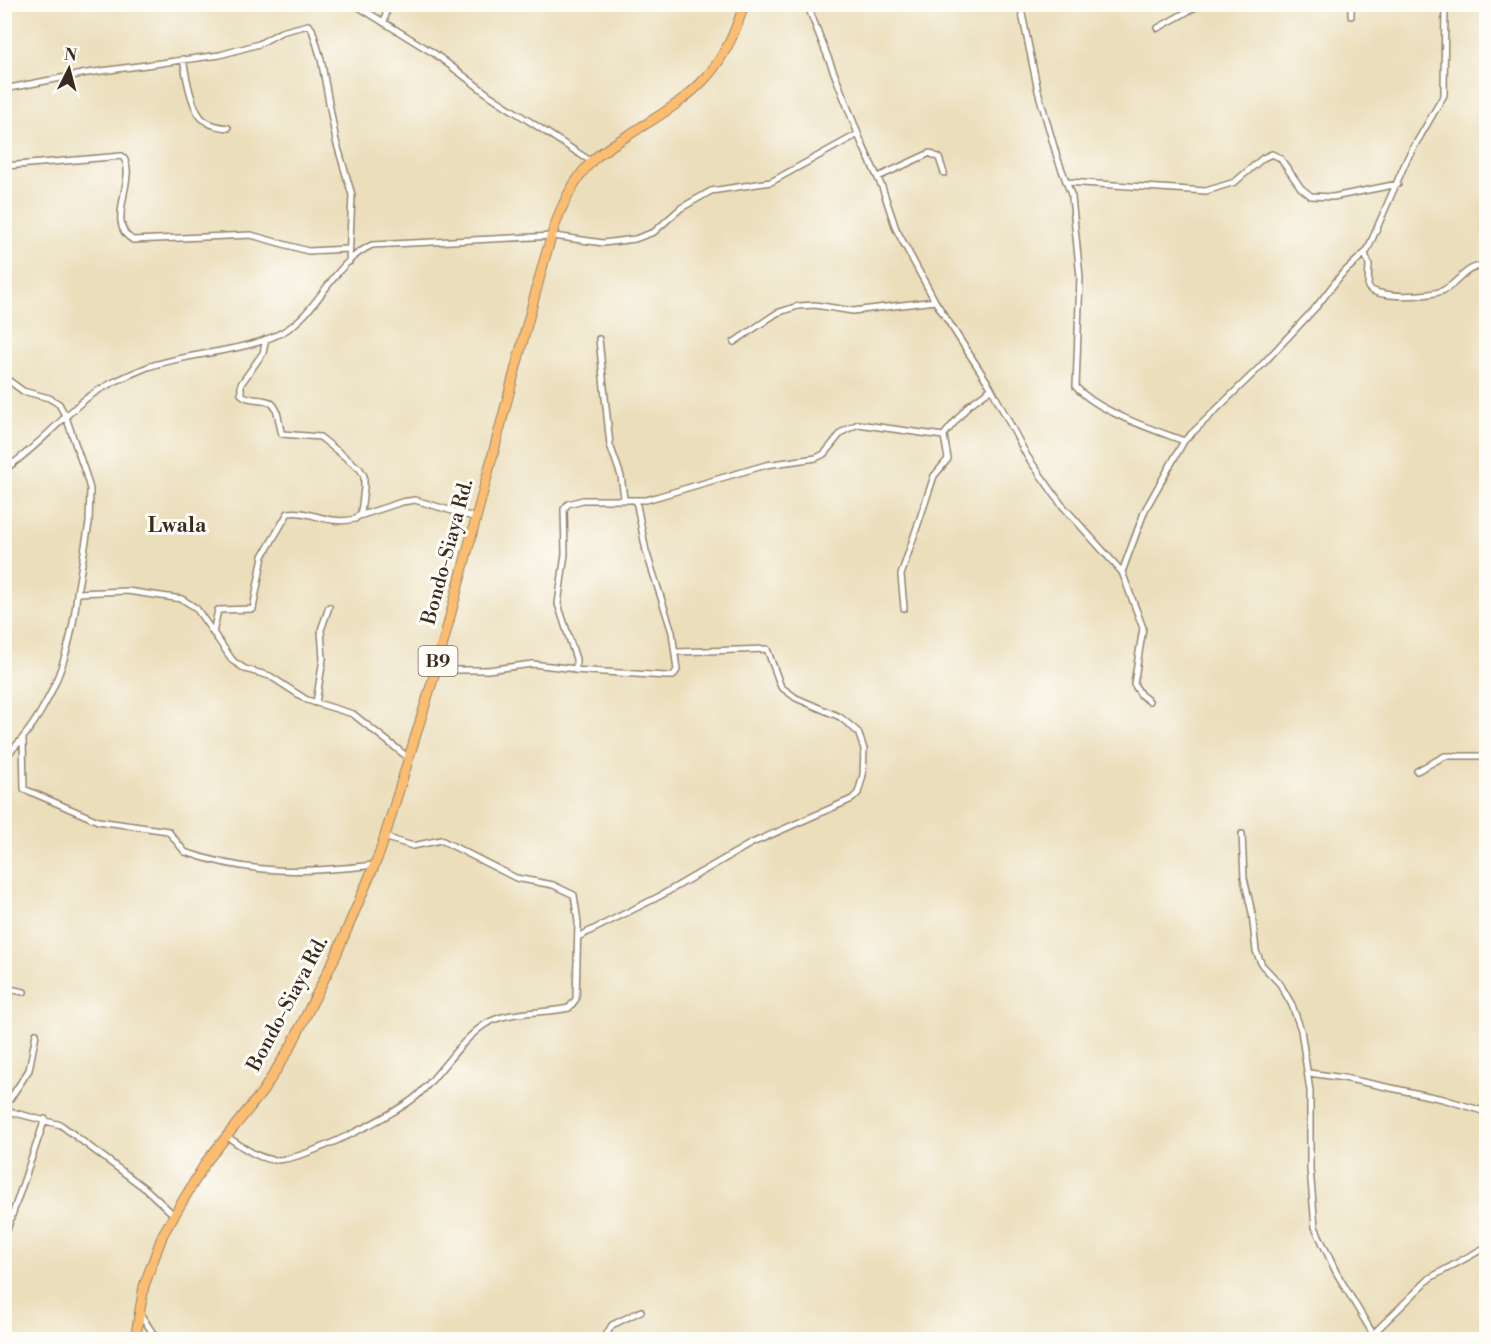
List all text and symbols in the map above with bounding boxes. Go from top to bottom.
north arrow [39,39,99,99]
text: N [63,44,78,66]
street label: Bondo-Siaya Rd. [416,476,479,629]
district label: Lwala [148,513,207,539]
road number: B9 [418,646,458,676]
street label: Bondo-Siaya Rd. [241,932,334,1077]

